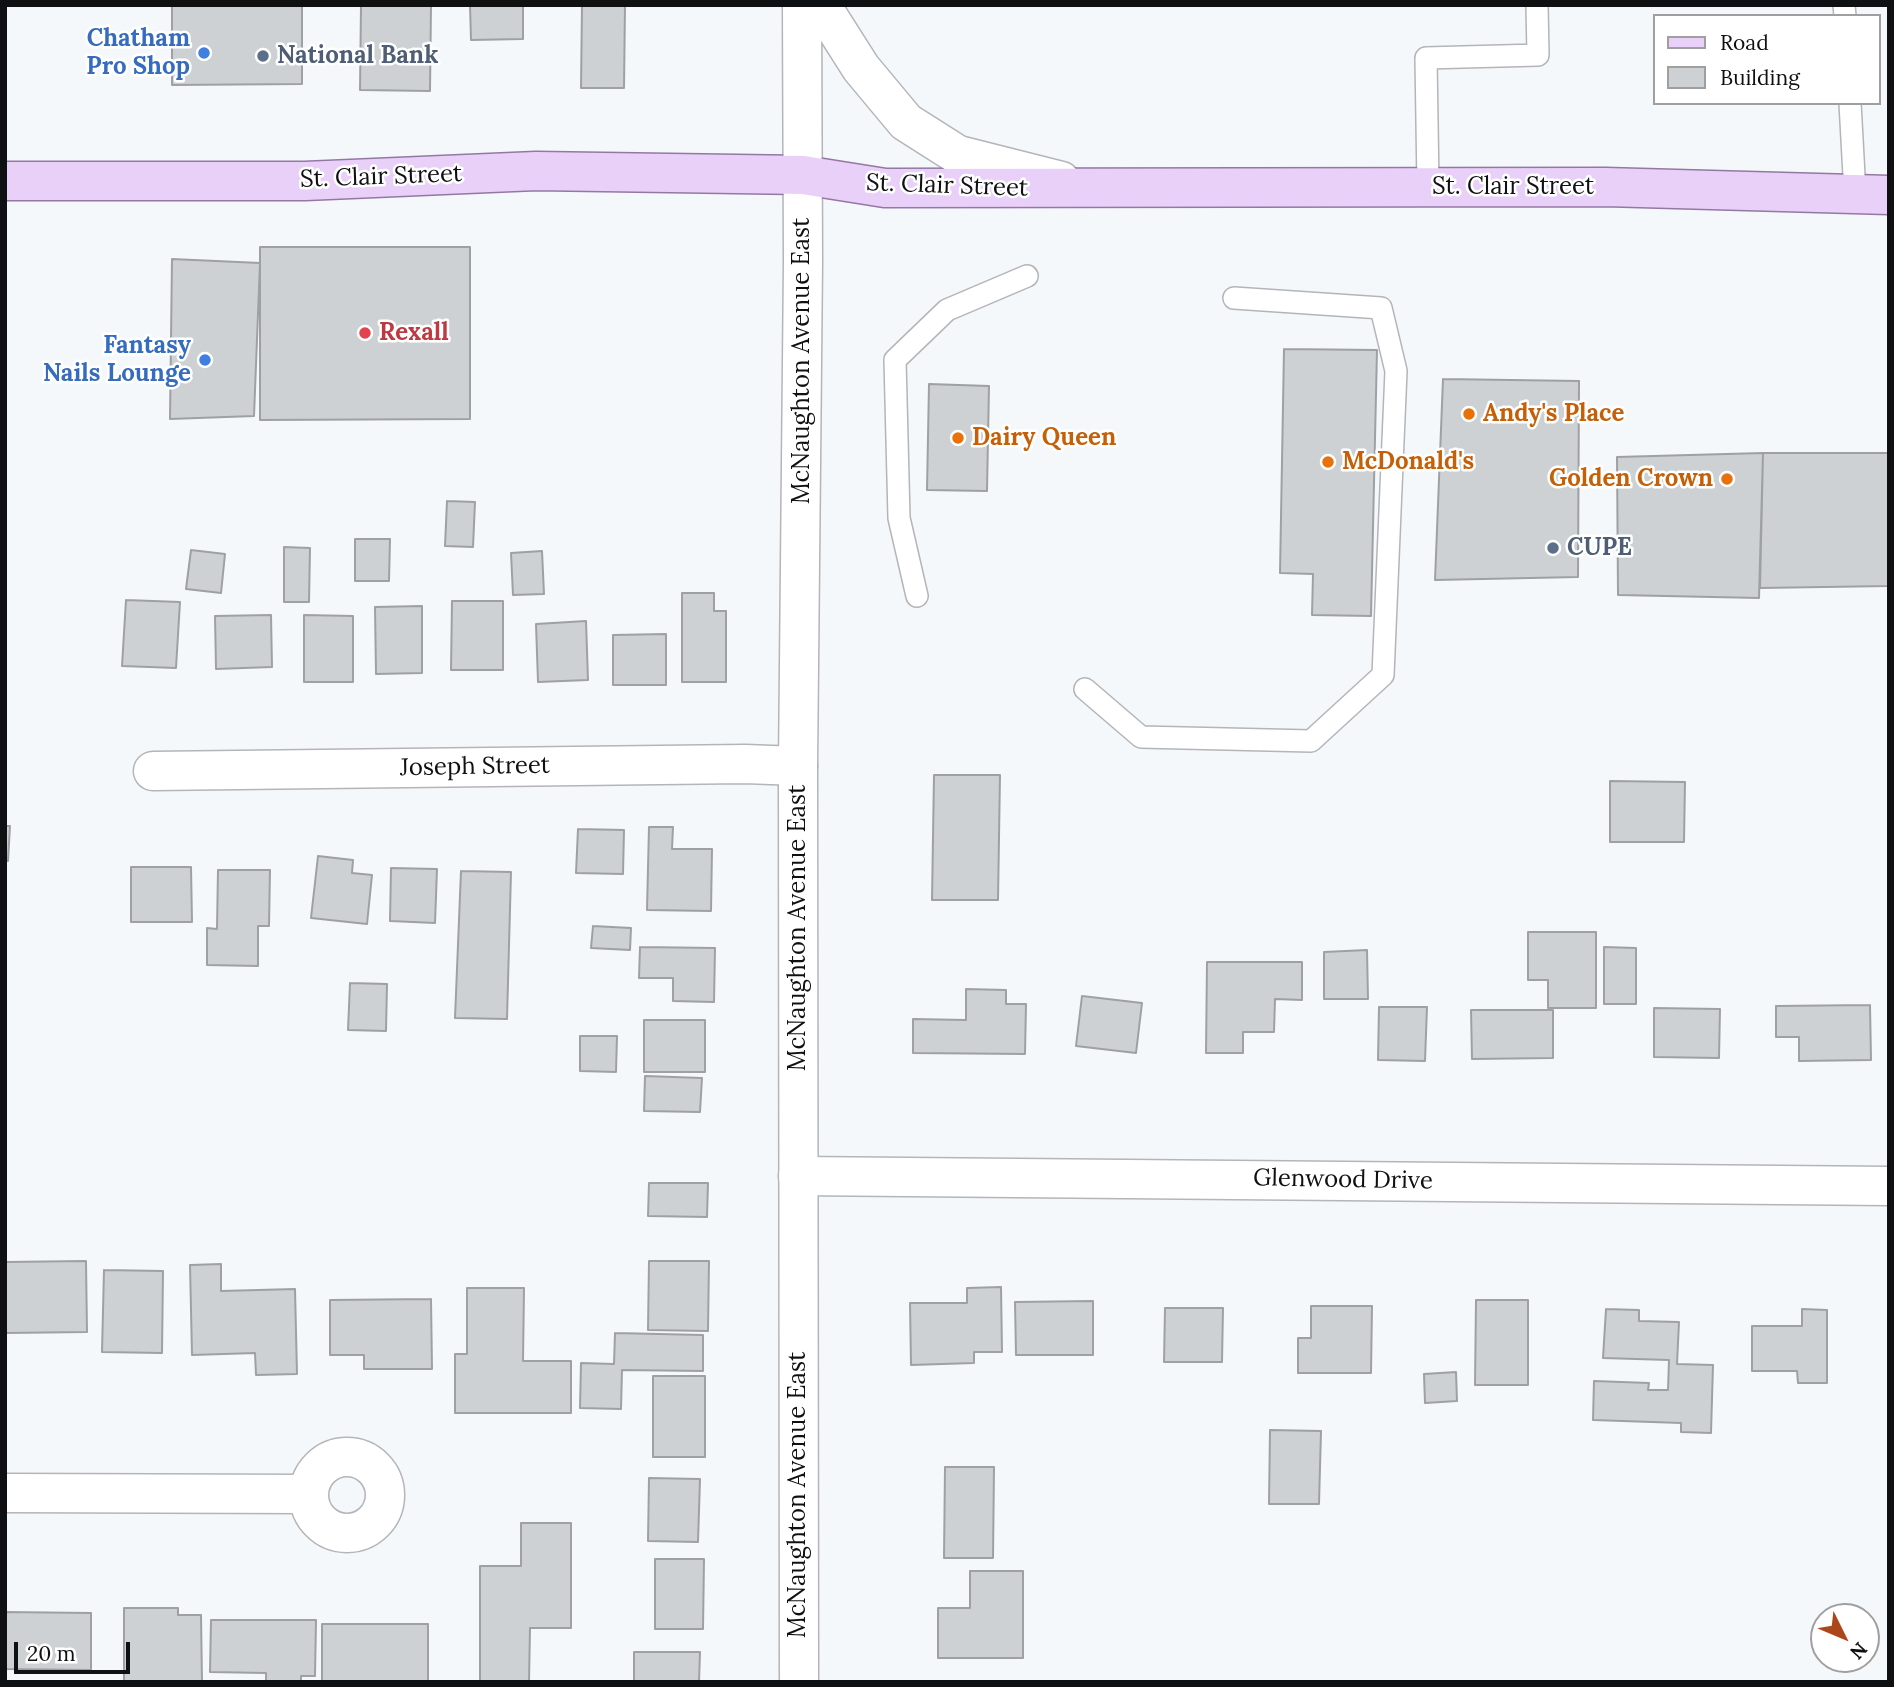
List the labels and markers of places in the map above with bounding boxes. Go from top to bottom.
place label: Chatham Pro Shop [86,25,190,81]
place label: National Bank [277,42,438,70]
marker: Chatham Pro Shop [196,45,212,61]
marker: National Bank [255,48,271,64]
place label: Rexall [379,319,449,347]
marker: Rexall [357,325,373,341]
place label: Fantasy Nails Lounge [43,332,191,388]
marker: Fantasy Nails Lounge [197,352,213,368]
place label: Andy's Place [1483,400,1624,428]
marker: Andy's Place [1461,406,1477,422]
place label: Dairy Queen [972,424,1116,452]
marker: Dairy Queen [950,430,966,446]
place label: McDonald's [1342,448,1474,476]
marker: McDonald's [1320,454,1336,470]
place label: Golden Crown [1549,465,1713,493]
marker: Golden Crown [1719,471,1735,487]
place label: CUPE [1567,534,1632,562]
marker: CUPE [1545,540,1561,556]

